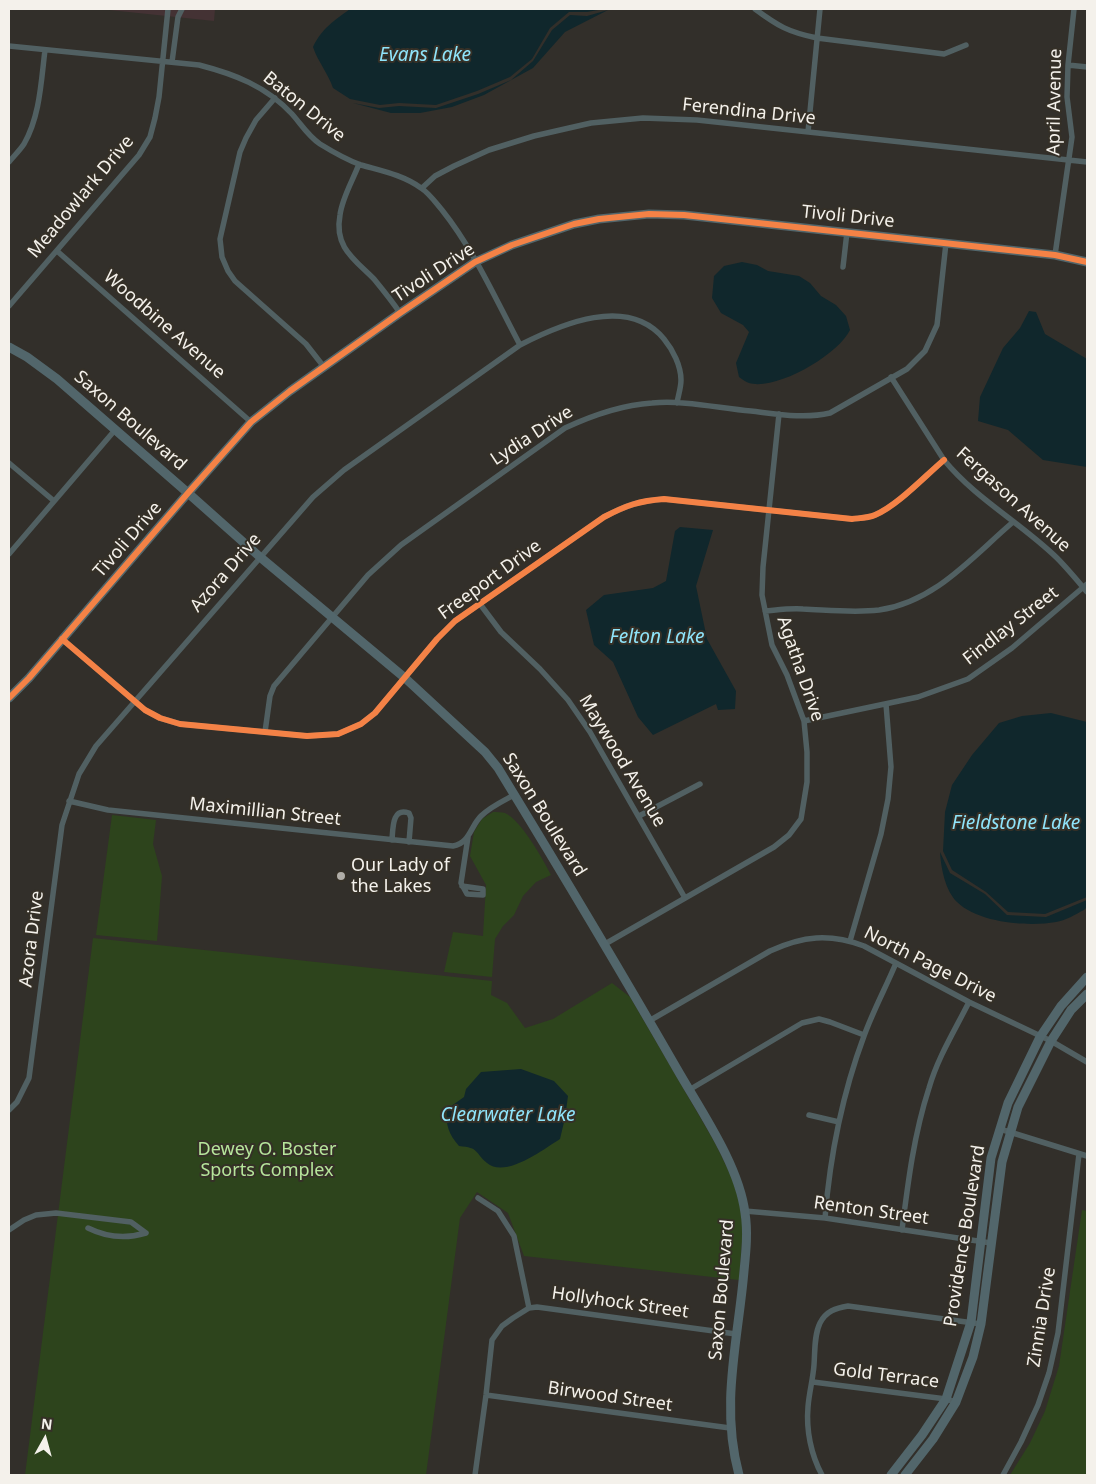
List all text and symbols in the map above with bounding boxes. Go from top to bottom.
water label: Evans Lake [379,45,471,67]
street label: April Avenue [1043,48,1067,156]
street label: Baton Drive [259,67,349,147]
street label: Ferendina Drive [681,94,817,130]
street label: Meadowlark Drive [23,131,139,263]
street label: Tivoli Drive [801,201,895,233]
street label: Tivoli Drive [389,239,479,307]
street label: Woodbine Avenue [99,266,229,384]
street label: Saxon Boulevard [70,366,190,476]
street label: Lydia Drive [487,401,577,471]
street label: Fergason Avenue [951,443,1075,557]
street label: Tivoli Drive [89,498,167,582]
street label: Azora Drive [186,529,266,617]
street label: Freeport Drive [434,535,546,625]
street label: Findlay Street [959,582,1063,670]
street label: Agatha Drive [772,614,828,724]
water label: Felton Lake [610,627,704,649]
street label: Maywood Avenue [574,691,670,831]
street label: Saxon Boulevard [497,749,591,881]
street label: Maximillian Street [188,793,342,831]
water label: Fieldstone Lake [952,813,1080,835]
place label: Our Lady of the Lakes [351,855,450,898]
marker: Our Lady of the Lakes [335,870,347,882]
street label: Azora Drive [15,889,49,989]
street label: North Page Drive [860,922,1000,1008]
water label: Clearwater Lake [440,1105,576,1127]
park label: Dewey O. Boster Sports Complex [198,1139,336,1182]
street label: Providence Boulevard [940,1144,990,1328]
street label: Renton Street [812,1192,930,1230]
street label: Saxon Boulevard [705,1219,739,1361]
street label: Zinnia Drive [1023,1265,1061,1369]
street label: Hollyhock Street [550,1283,690,1323]
street label: Gold Terrace [832,1359,940,1393]
street label: Birwood Street [546,1378,674,1416]
text: N [40,1413,54,1434]
north arrow [20,1414,70,1464]

